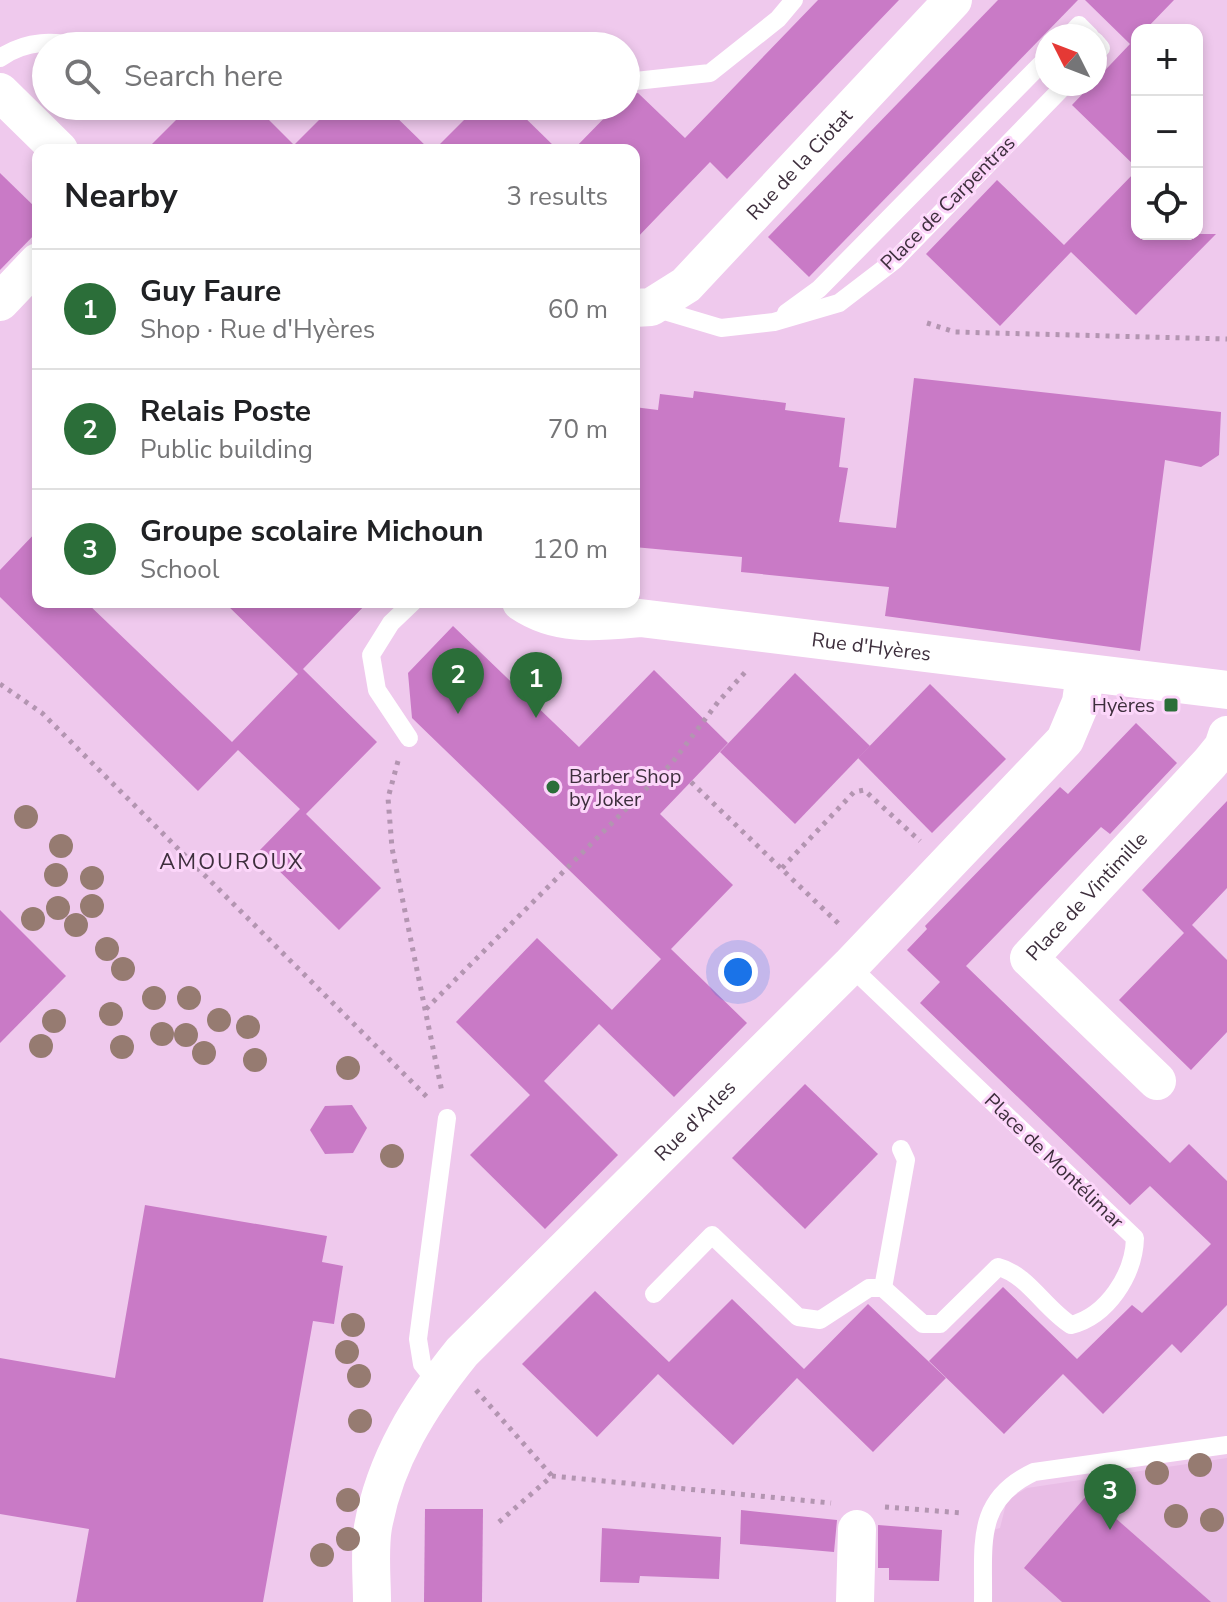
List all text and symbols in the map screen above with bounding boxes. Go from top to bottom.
north arrow [1035,24,1107,96]
map controls [1131,24,1203,240]
button: + [1131,24,1203,96]
search box [32,32,640,120]
icon: search [60,54,104,98]
text: Search here [124,56,283,97]
button: − [1131,96,1203,168]
street label: Rue de la Ciotat [740,102,859,226]
street label: Place de Carpentras [875,130,1021,276]
button: locate [1131,168,1203,240]
text: Nearby [64,173,178,219]
text: 3 results [507,179,608,214]
text: Guy Faure [140,271,281,312]
text: 1 [82,292,98,327]
text: 60 m [548,292,608,327]
text: Shop · Rue d'Hyères [140,312,375,347]
text: Relais Poste [140,391,311,432]
text: 2 [82,412,98,447]
text: 70 m [548,412,608,447]
text: Public building [140,432,313,467]
text: Groupe scolaire Michoun [140,511,484,552]
text: 3 [82,532,98,567]
text: 120 m [532,532,608,567]
text: School [140,552,219,587]
street label: Rue d'Hyères [810,626,933,667]
pin: 2 [432,648,484,714]
pin: 1 [510,652,562,718]
place label: Hyères [1092,692,1155,719]
marker: Hyères [1162,696,1180,714]
place label: Barber Shop by Joker [569,763,681,813]
marker: Barber Shop by Joker [544,778,562,796]
street label: Place de Vintimille [1020,826,1153,966]
district label: AMOUROUX [159,847,305,877]
your location [718,952,758,992]
street label: Rue d'Arles [648,1074,741,1167]
street label: Place de Montélimar [978,1087,1130,1235]
pin: 3 [1084,1464,1136,1530]

